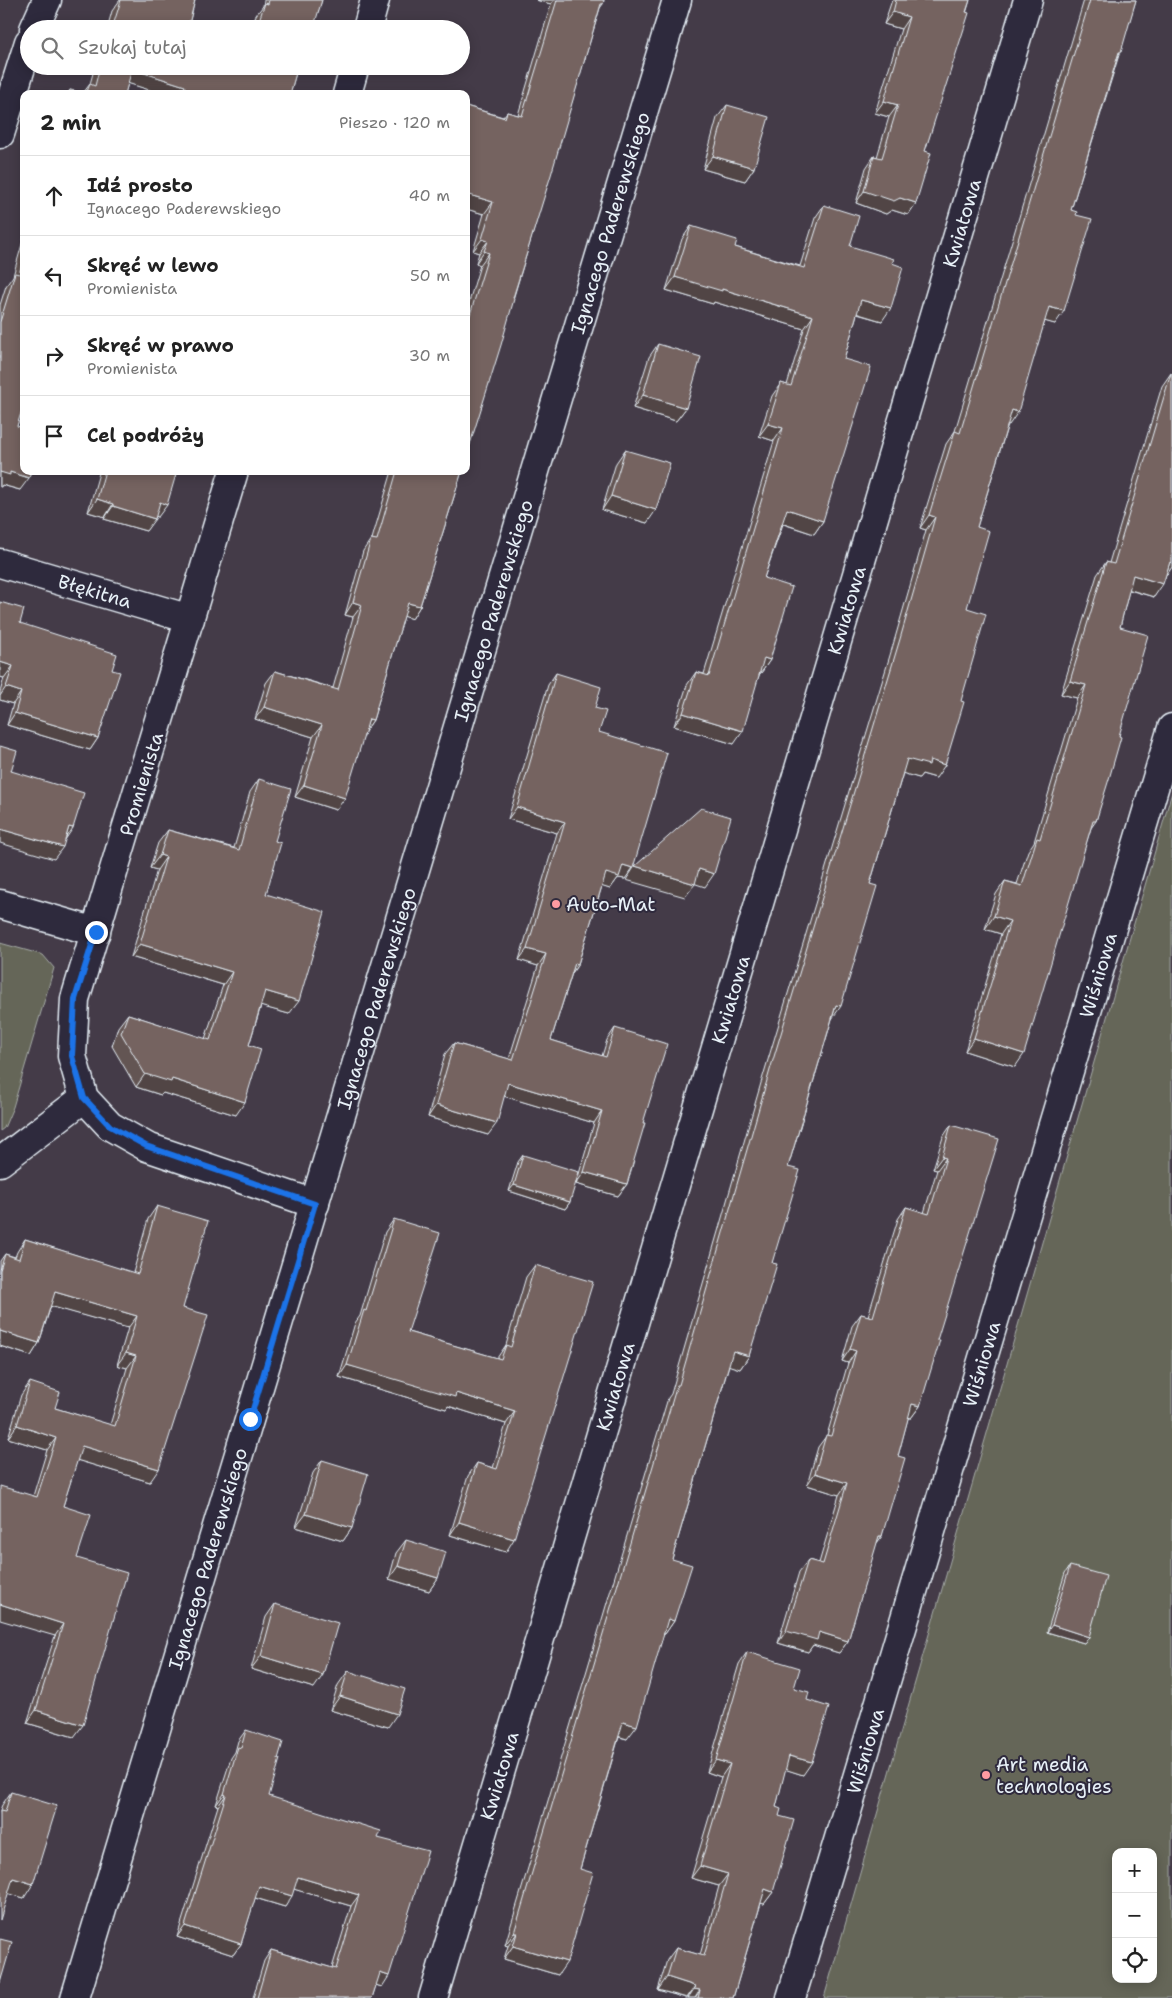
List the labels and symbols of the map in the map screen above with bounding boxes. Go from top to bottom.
street label: Ignacego Paderewskiego [565,109,656,337]
street label: Kwiatowa [937,176,987,271]
street label: Ignacego Paderewskiego [448,497,539,725]
street label: Kwiatowa [822,563,872,658]
street label: Błękitna [55,569,135,614]
street label: Promienista [114,729,169,839]
street label: Ignacego Paderewskiego [331,885,422,1113]
place label: Auto-Mat [566,892,656,917]
marker: Auto-Mat [550,898,562,910]
route end [85,921,108,944]
street label: Wiśniowa [1074,929,1123,1021]
street label: Kwiatowa [706,952,756,1047]
street label: Wiśniowa [957,1318,1006,1410]
street label: Kwiatowa [591,1339,641,1434]
route start [239,1408,262,1431]
street label: Ignacego Paderewskiego [163,1445,253,1673]
street label: Wiśniowa [841,1705,890,1797]
street label: Kwiatowa [475,1728,525,1823]
place label: Art media technologies [996,1752,1112,1799]
marker: Art media technologies [980,1769,992,1781]

